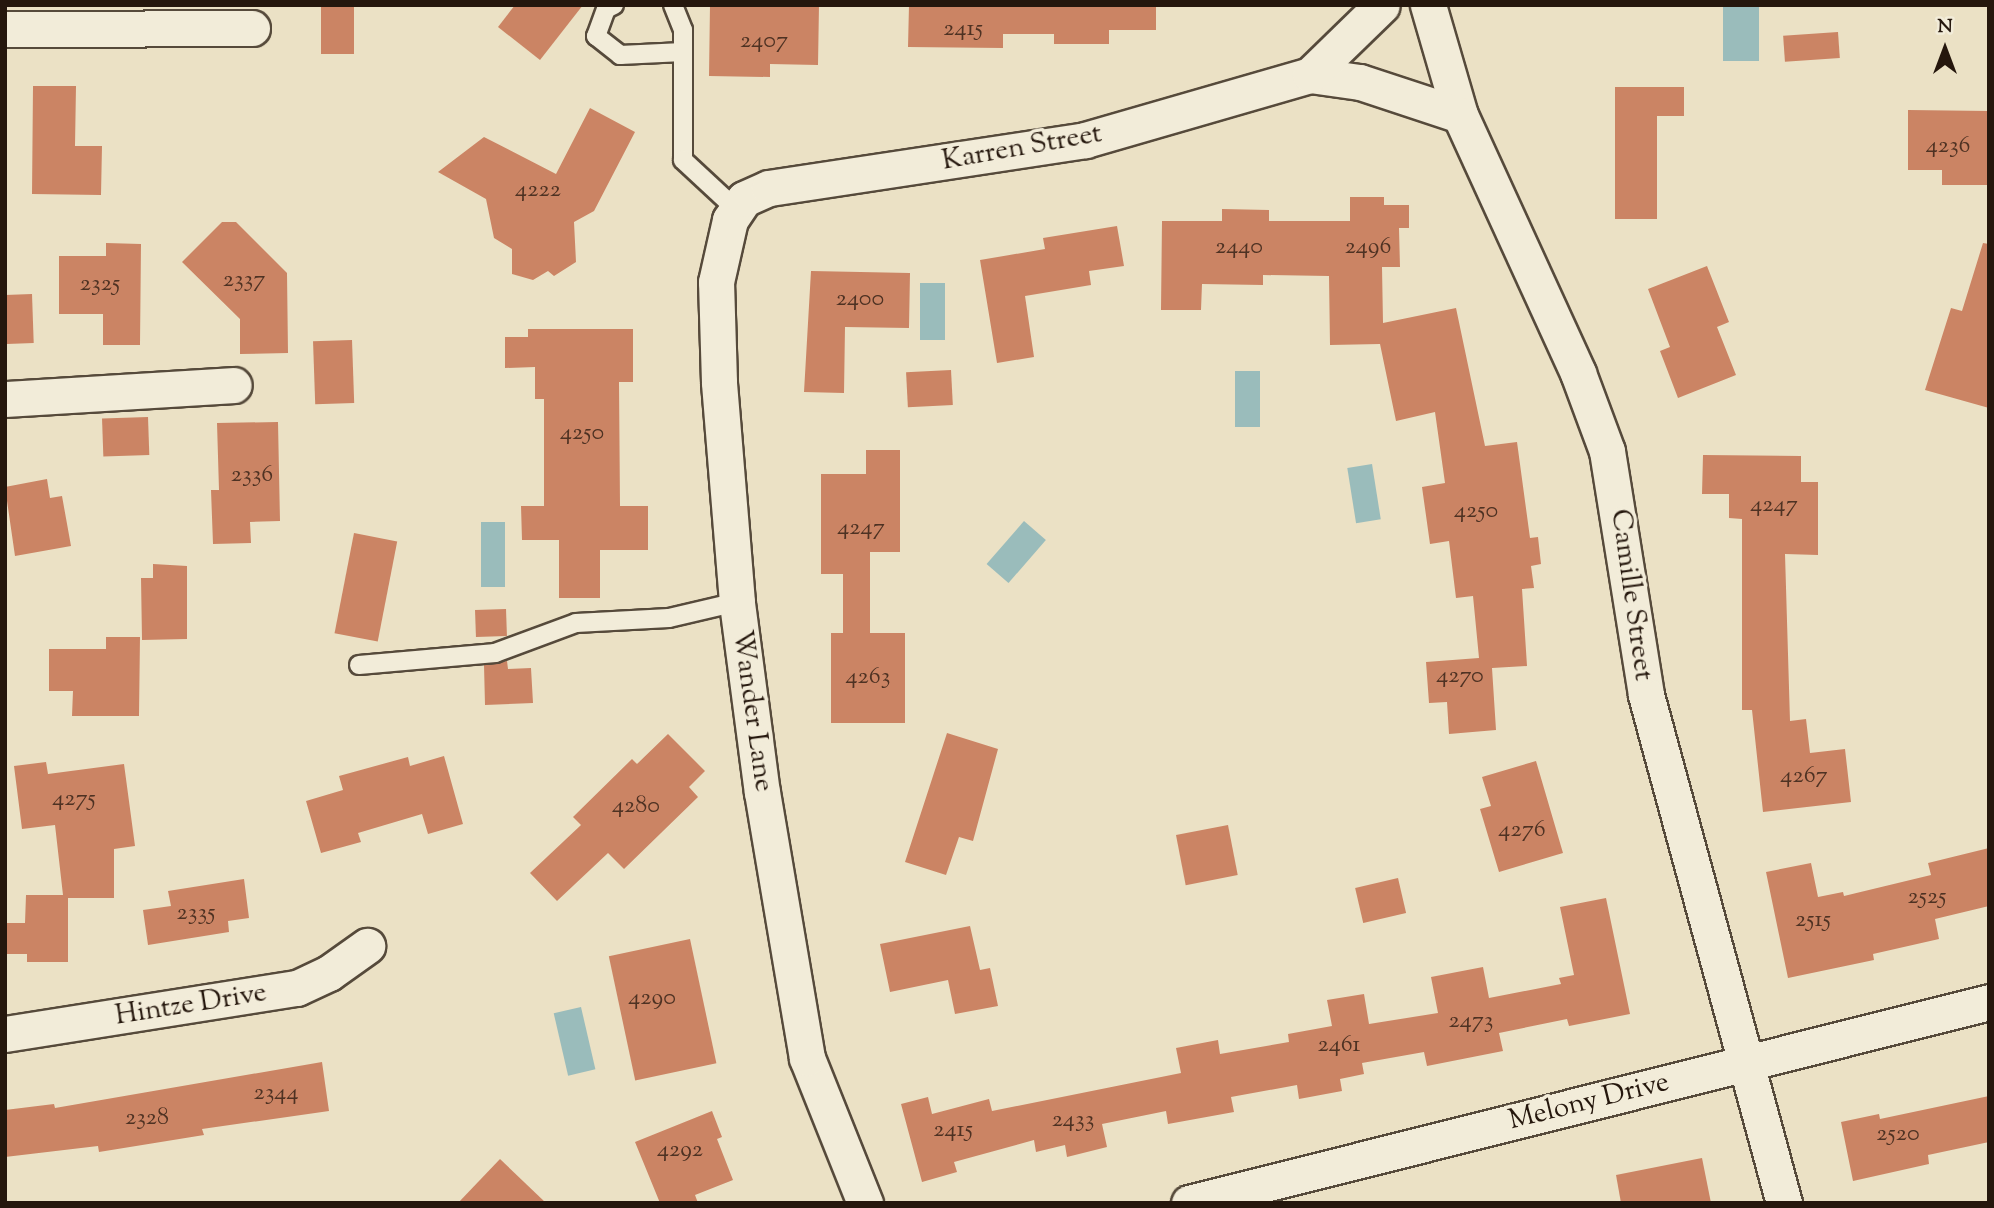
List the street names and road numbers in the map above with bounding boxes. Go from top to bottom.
street label: Karren Street [939,117,1105,179]
street label: Camille Street [1602,507,1660,683]
street label: Wander Lane [724,628,780,794]
street label: Hintze Drive [113,976,269,1034]
street label: Melony Drive [1505,1066,1673,1138]

